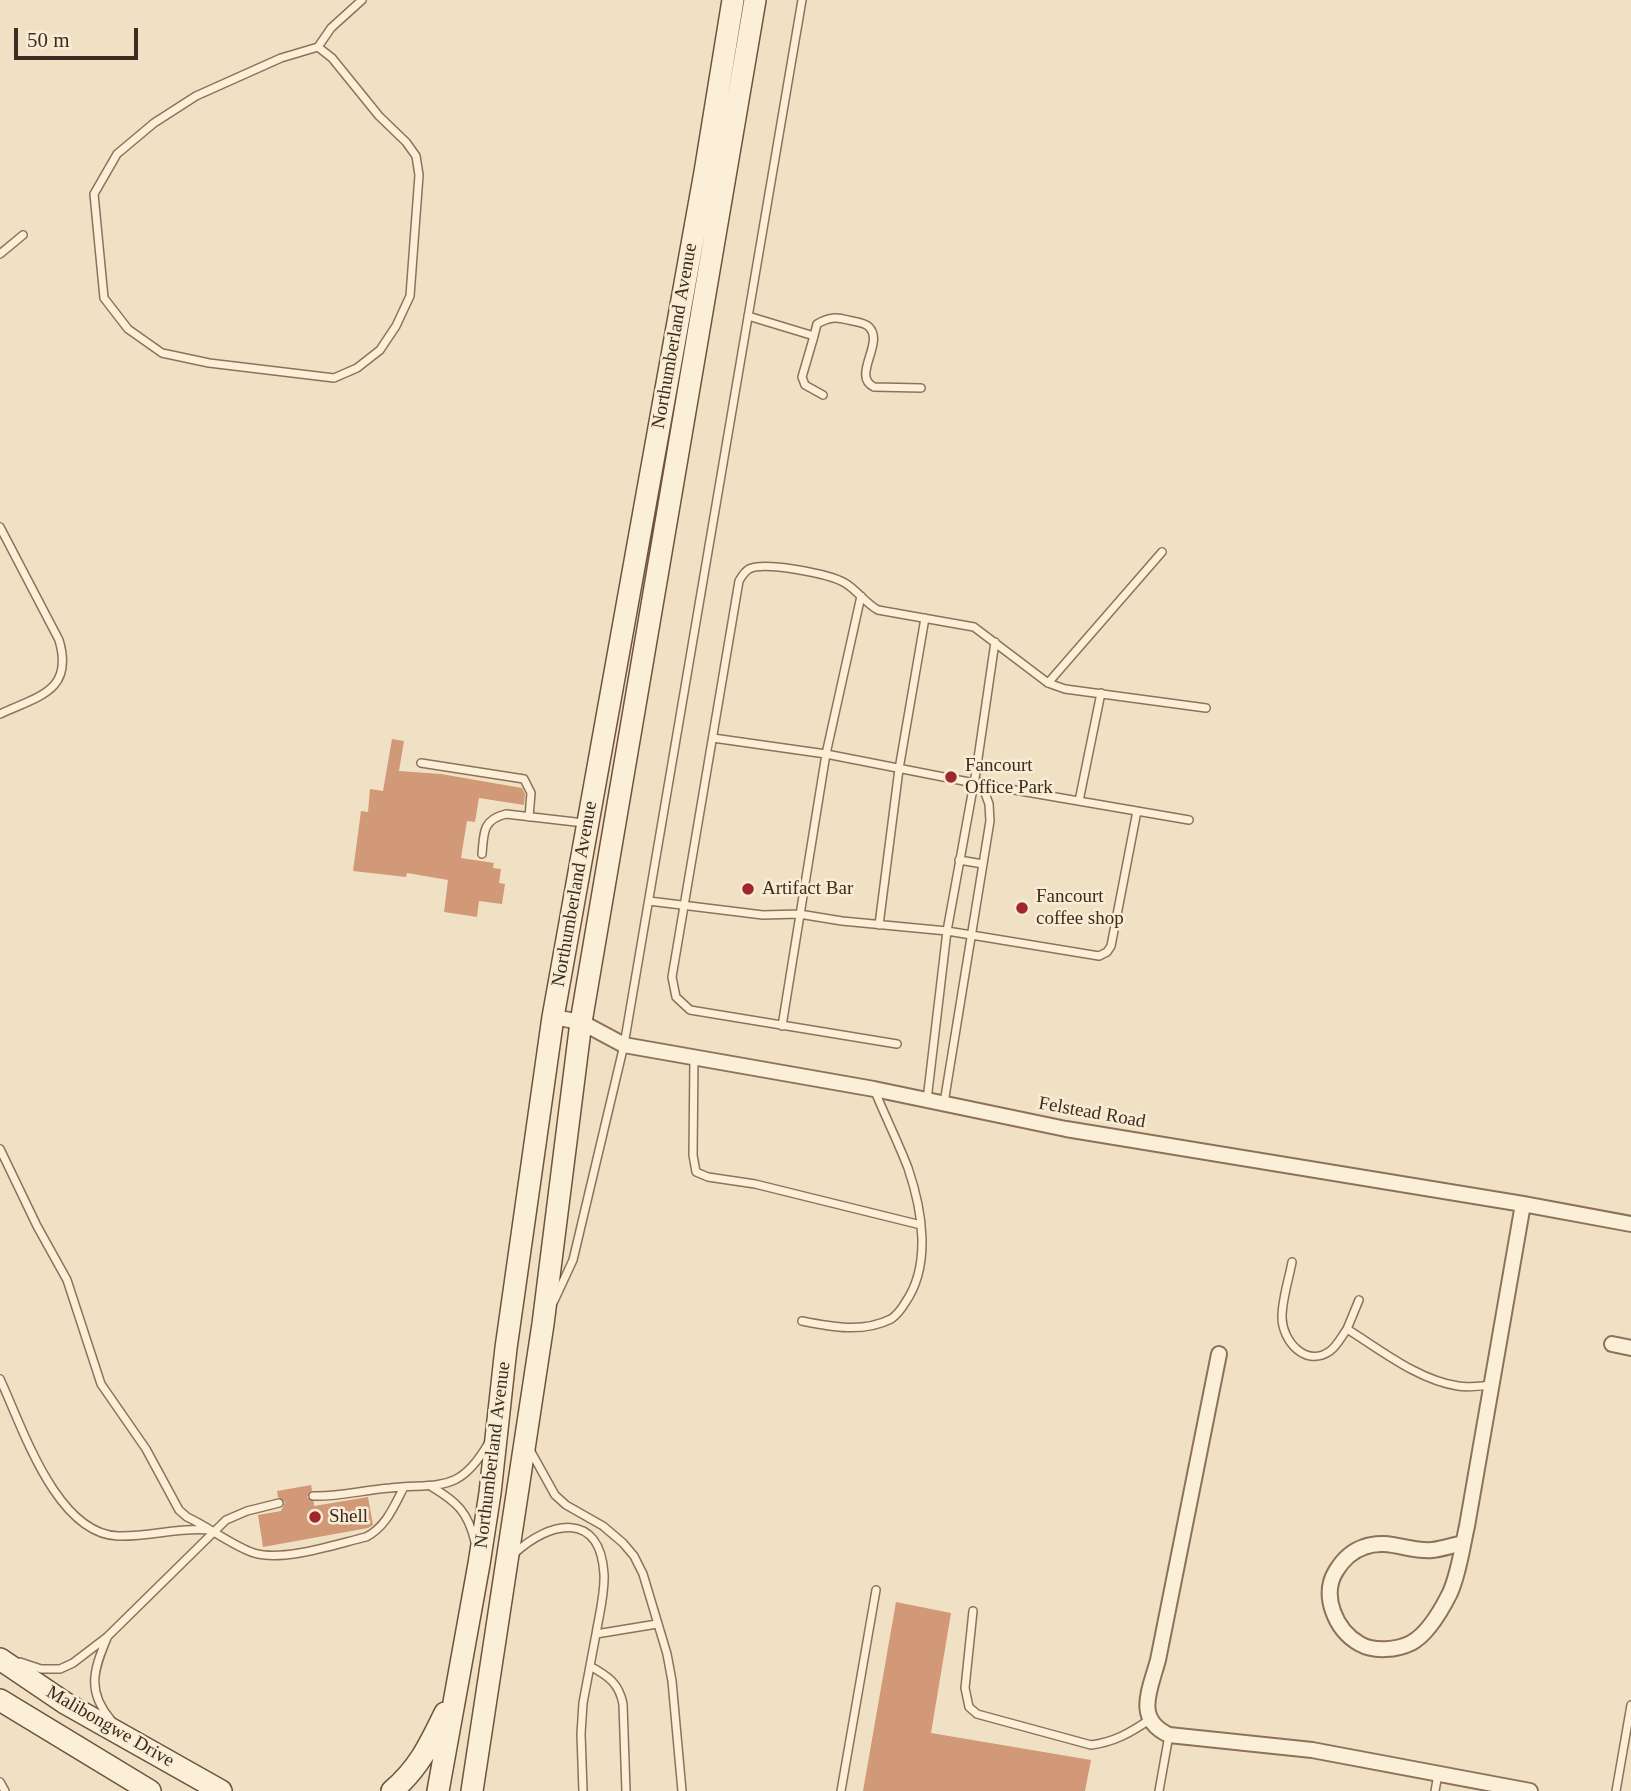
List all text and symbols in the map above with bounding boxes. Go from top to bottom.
scale bar [18,14,142,58]
text: 50 m [27,28,70,52]
street label: Northumberland Avenue [647,241,703,431]
place label: Fancourt Office Park [965,755,1053,799]
marker: Fancourt Office Park [943,769,959,785]
street label: Northumberland Avenue [547,799,603,989]
place label: Artifact Bar [762,878,853,900]
marker: Artifact Bar [740,881,756,897]
place label: Fancourt coffee shop [1036,886,1124,930]
marker: Fancourt coffee shop [1014,900,1030,916]
street label: Felstead Road [1037,1092,1147,1134]
street label: Northumberland Avenue [470,1360,516,1550]
place label: Shell [329,1506,368,1528]
marker: Shell [307,1509,323,1525]
street label: Malibongwe Drive [42,1681,178,1773]

